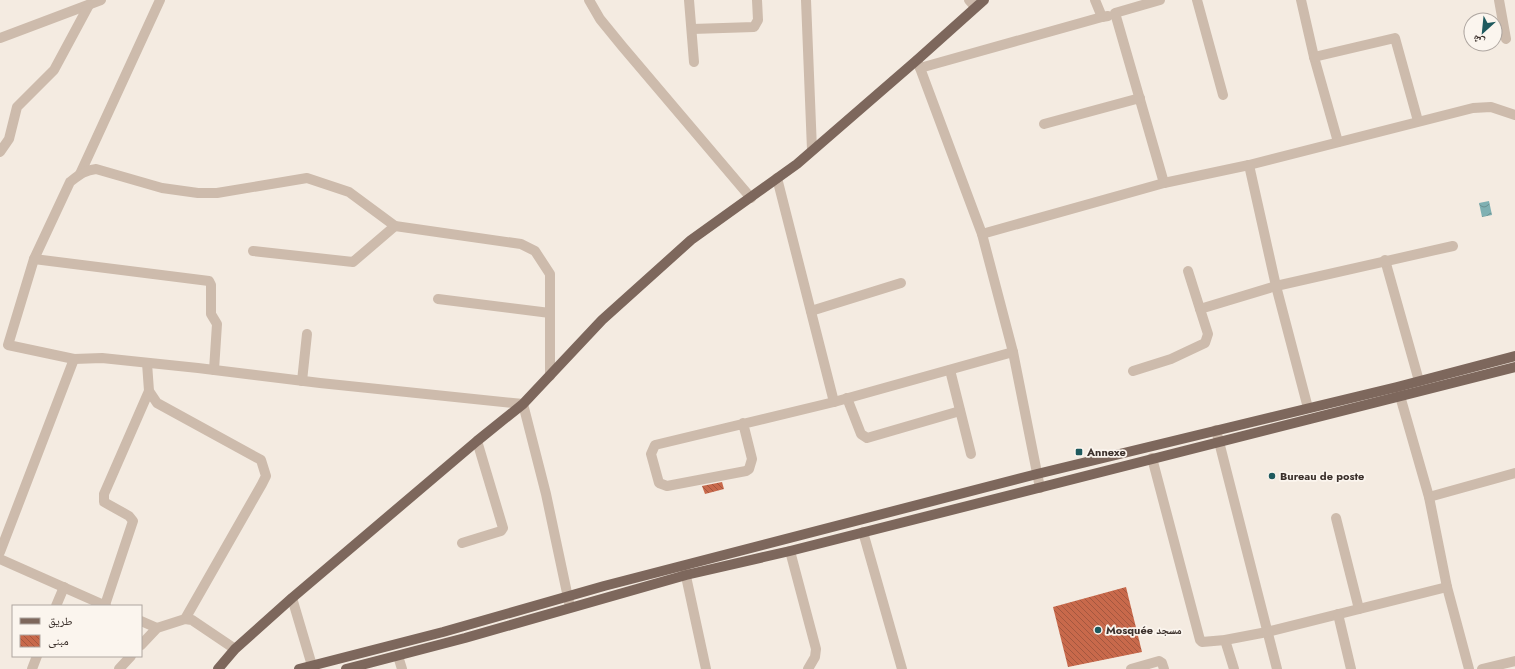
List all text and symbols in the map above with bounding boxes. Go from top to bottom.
north arrow [1463,12,1503,52]
text: ش [1469,31,1487,51]
place label: Annexe [1086,444,1126,460]
marker: Annexe [1074,447,1084,457]
place label: Bureau de poste [1280,468,1364,484]
marker: Bureau de poste [1267,471,1277,481]
legend [12,605,142,657]
text: طريق [48,612,73,630]
place label: Mosquée مسجد [1106,622,1182,638]
marker: Mosquée مسجد [1093,625,1103,635]
text: مبنى [48,632,69,650]

